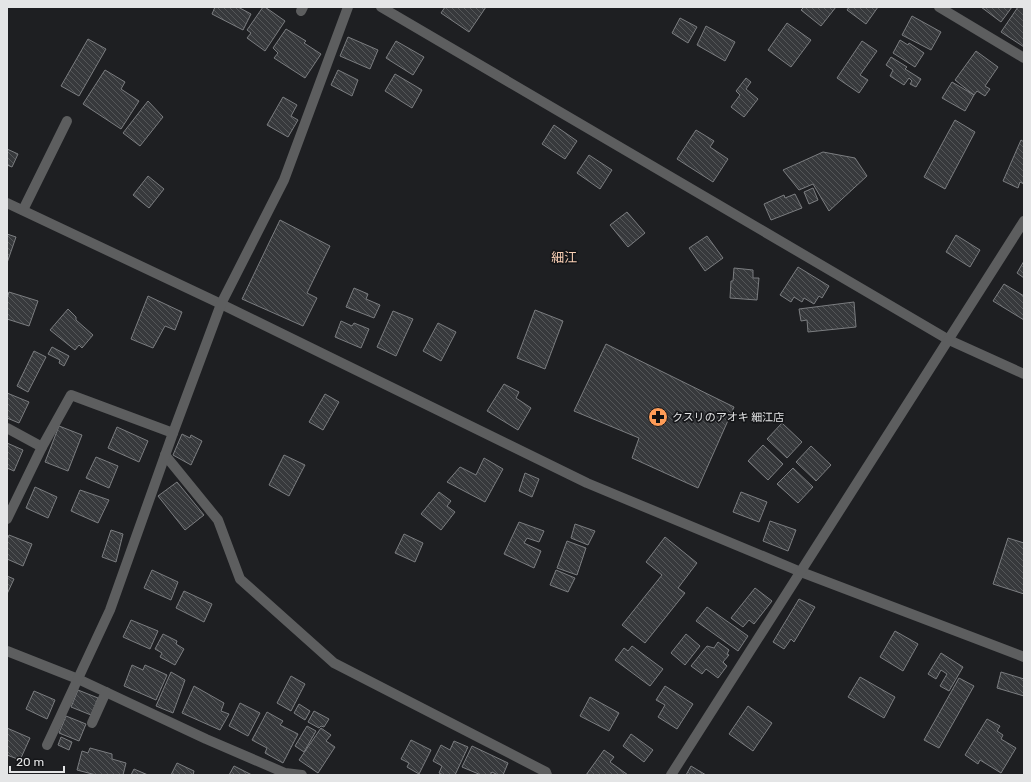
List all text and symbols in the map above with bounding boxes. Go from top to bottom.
district label: 細江 [551,250,577,265]
pharmacy icon: クスリのアオキ 細江店 [647,406,669,428]
place label: クスリのアオキ 細江店 [672,411,784,424]
scale bar [10,748,64,774]
text: 20 m [16,755,44,769]

